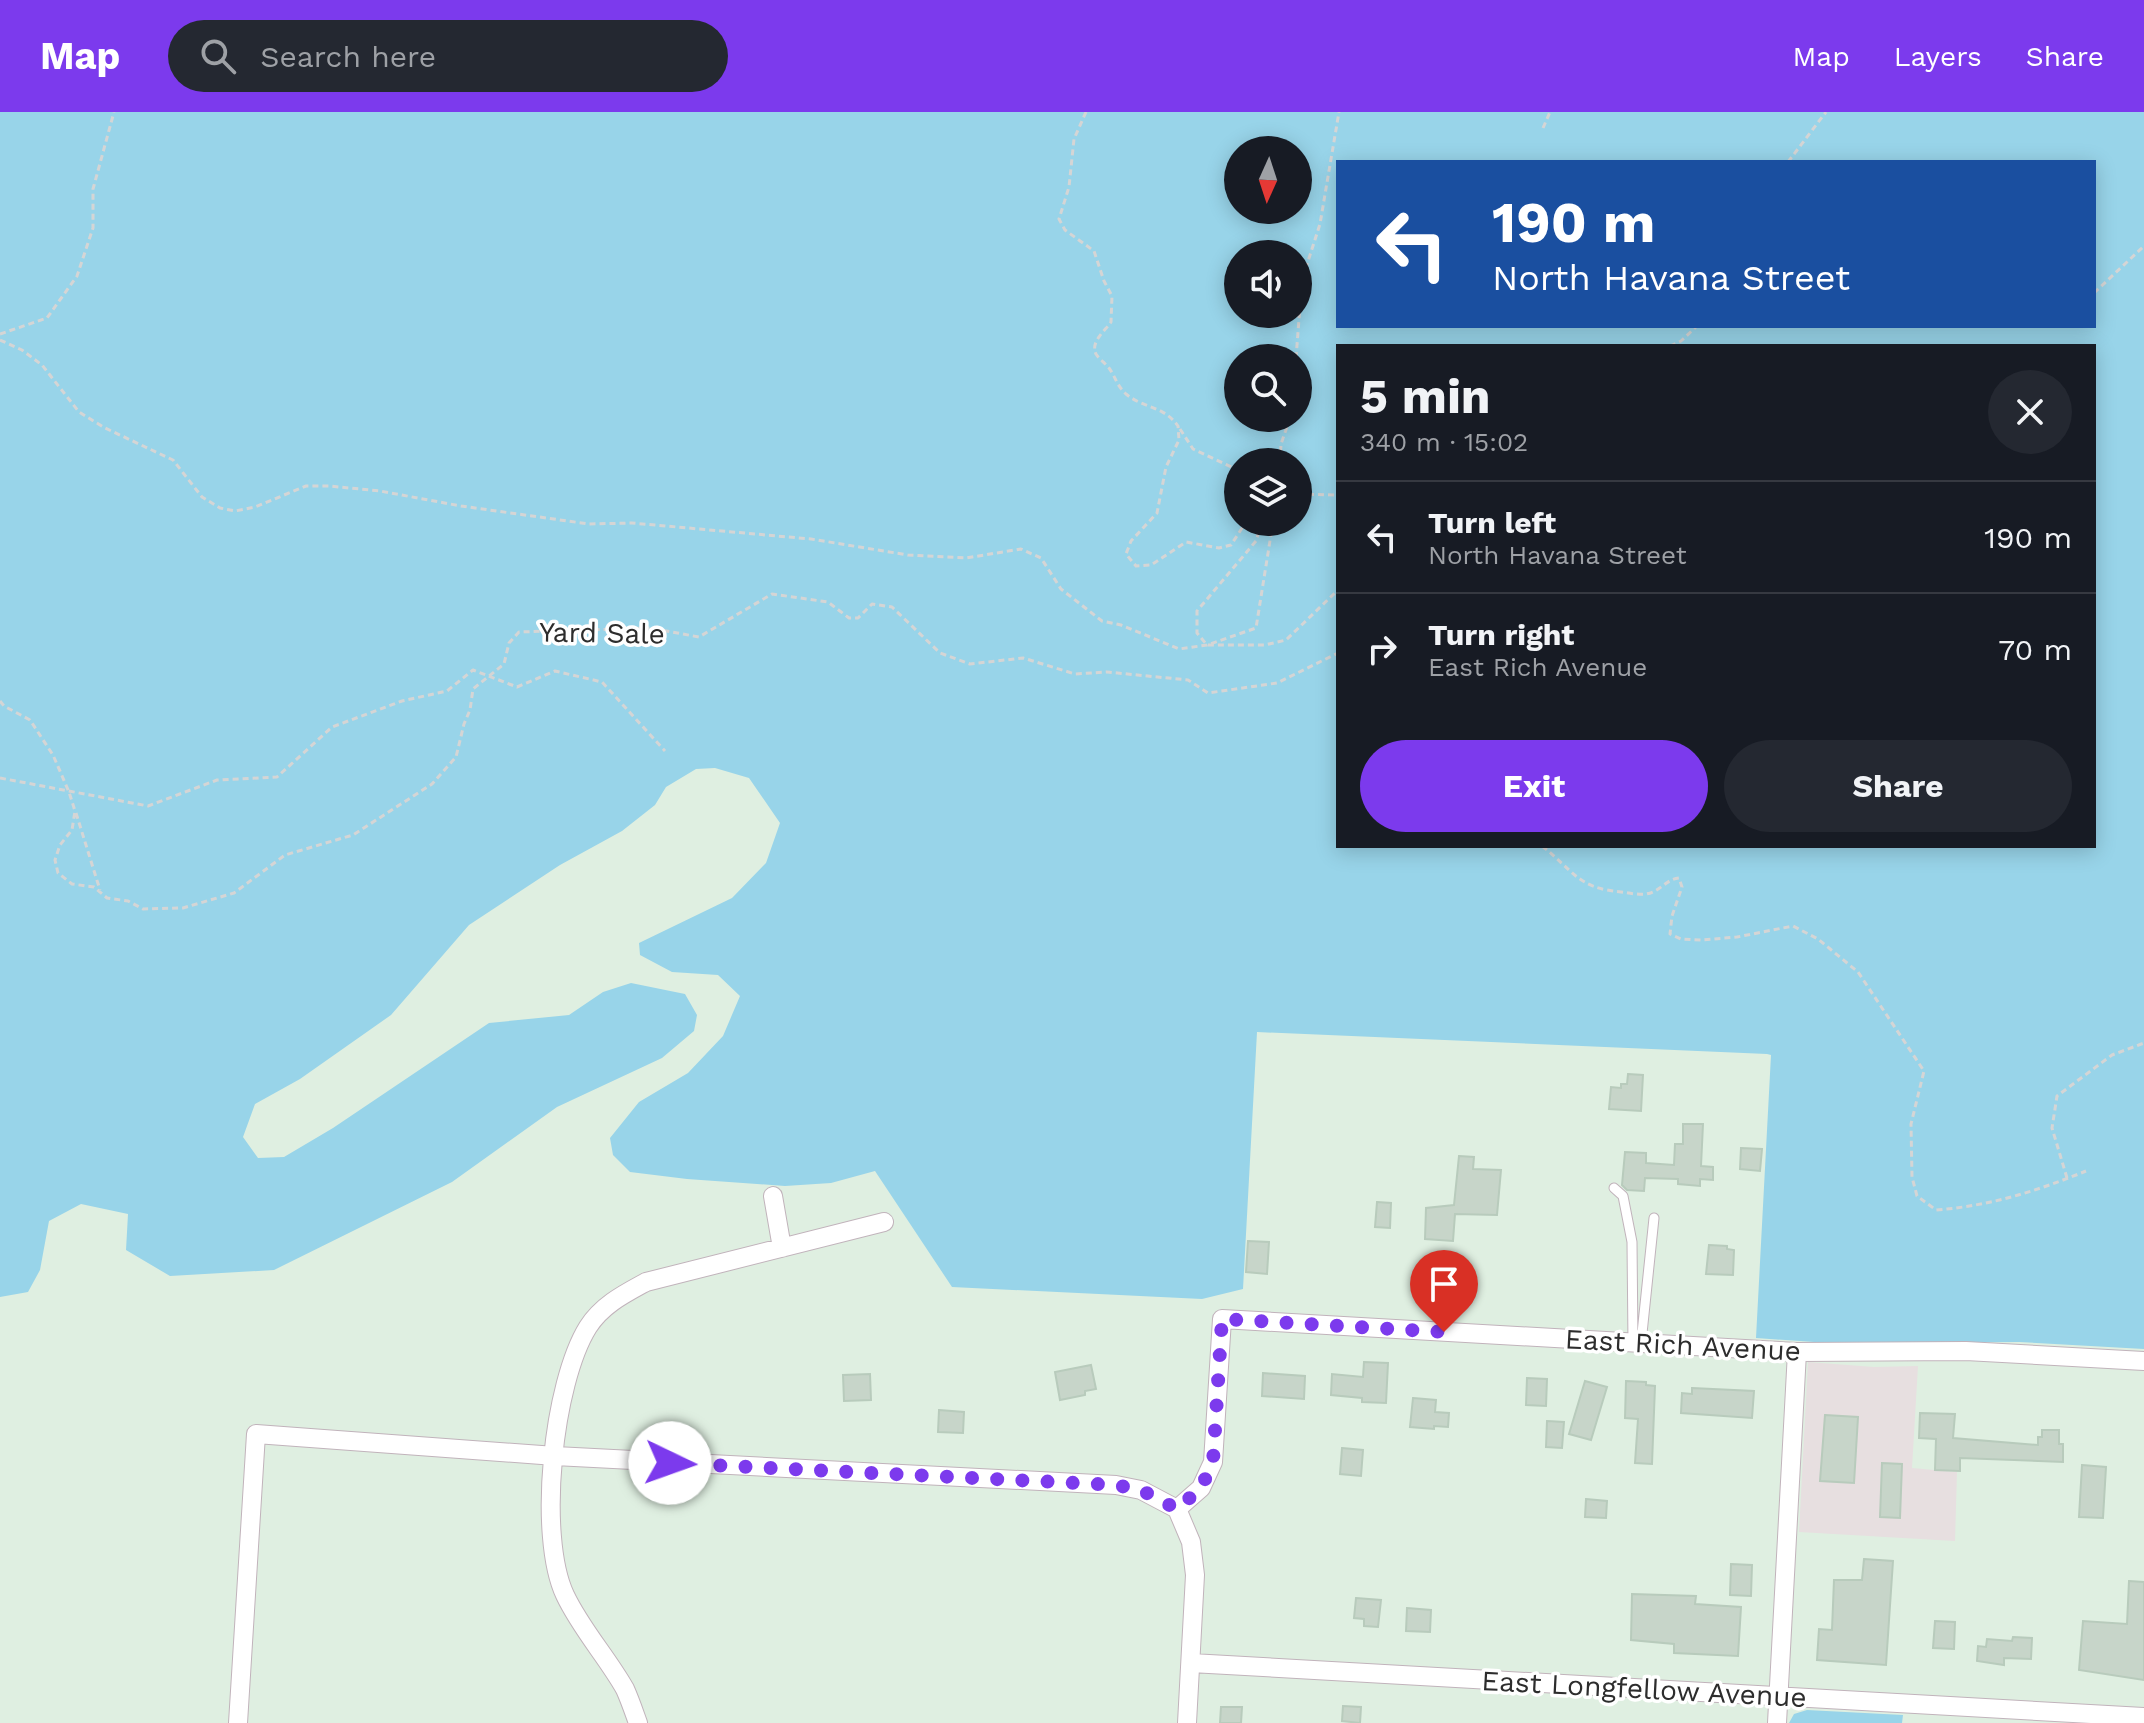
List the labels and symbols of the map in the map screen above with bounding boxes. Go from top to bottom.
north arrow [1224,136,1312,224]
street label: Yard Sale [539,615,665,651]
pin [1410,1250,1478,1332]
street label: East Rich Avenue [1564,1322,1802,1368]
position arrow [628,1421,712,1505]
street label: East Longfellow Avenue [1481,1664,1807,1714]

